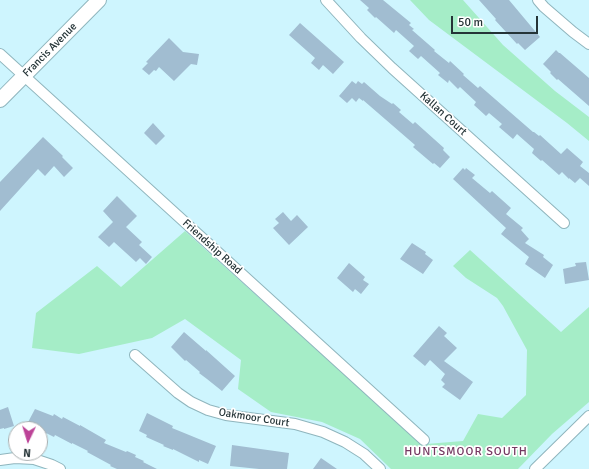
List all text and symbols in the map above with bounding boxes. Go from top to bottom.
scale bar [453,8,540,34]
text: 50 m [458,15,483,30]
street label: Francis Avenue [20,20,80,80]
street label: Kallan Court [417,89,469,139]
street label: Friendship Road [179,217,245,277]
street label: Oakmoor Court [218,406,290,430]
north arrow [8,421,48,461]
district label: HUNTSMOOR SOUTH [404,445,528,459]
text: N [23,446,31,459]

